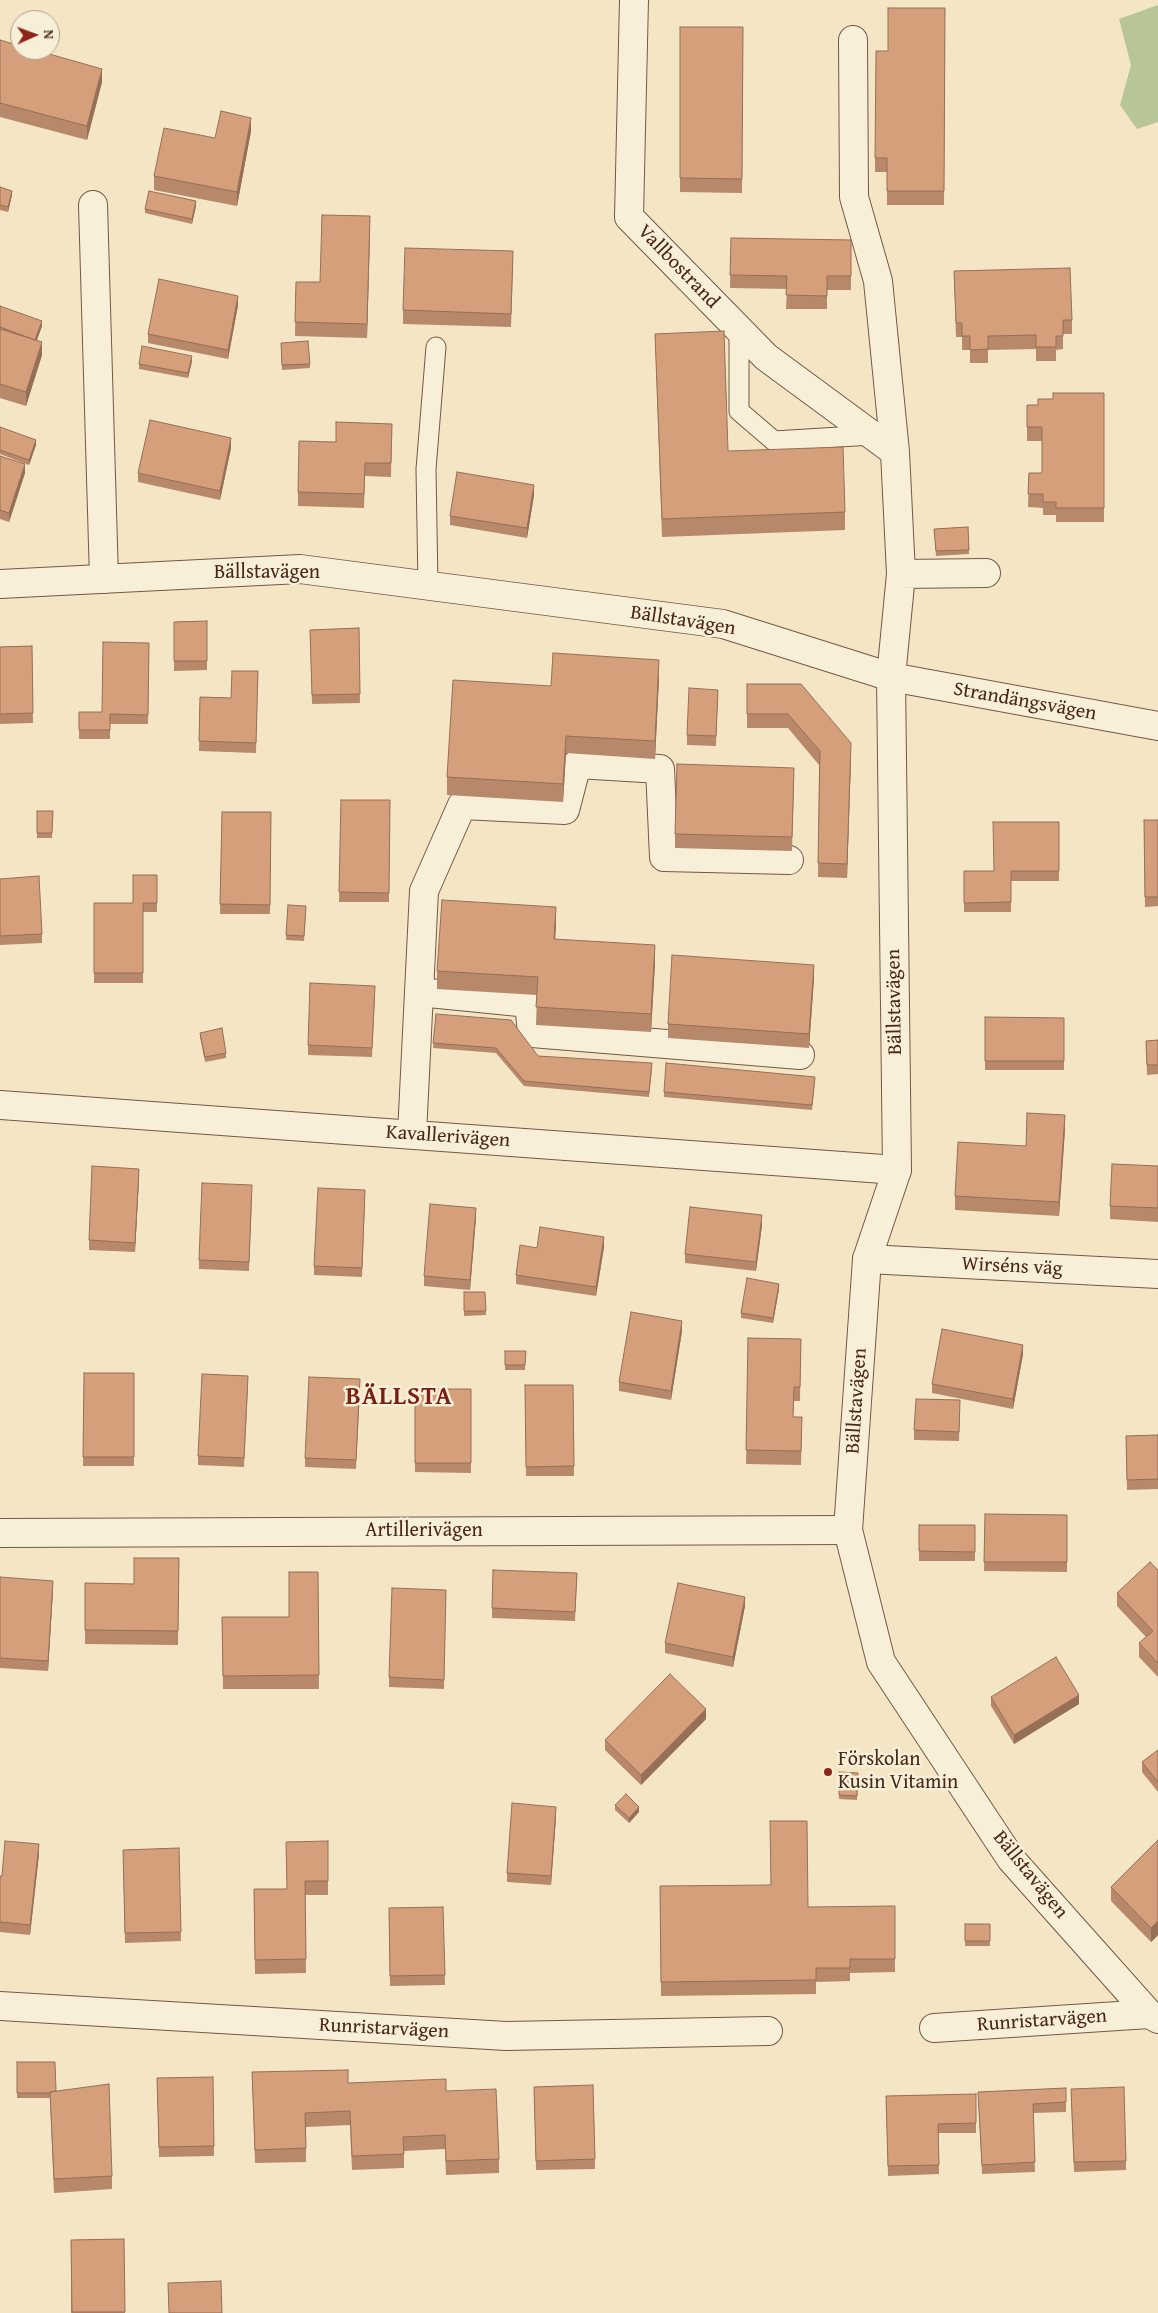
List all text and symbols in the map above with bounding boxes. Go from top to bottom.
north arrow [10,10,60,60]
text: N [39,29,59,40]
street label: Vallbostrand [632,220,724,314]
street label: Bällstavägen [214,561,320,585]
street label: Bällstavägen [629,601,737,641]
street label: Strandängsvägen [952,678,1098,726]
street label: Bällstavägen [882,949,908,1055]
street label: Kavallerivägen [385,1121,511,1153]
street label: Wirséns väg [961,1252,1063,1282]
street label: Bällstavägen [841,1347,873,1455]
district label: BÄLLSTA [345,1383,453,1413]
street label: Artillerivägen [365,1519,483,1543]
place label: Förskolan Kusin Vitamin [838,1748,958,1795]
marker: Förskolan Kusin Vitamin [822,1766,834,1778]
street label: Bällstavägen [987,1826,1073,1924]
street label: Runristarvägen [976,2004,1108,2038]
street label: Runristarvägen [318,2014,450,2044]

